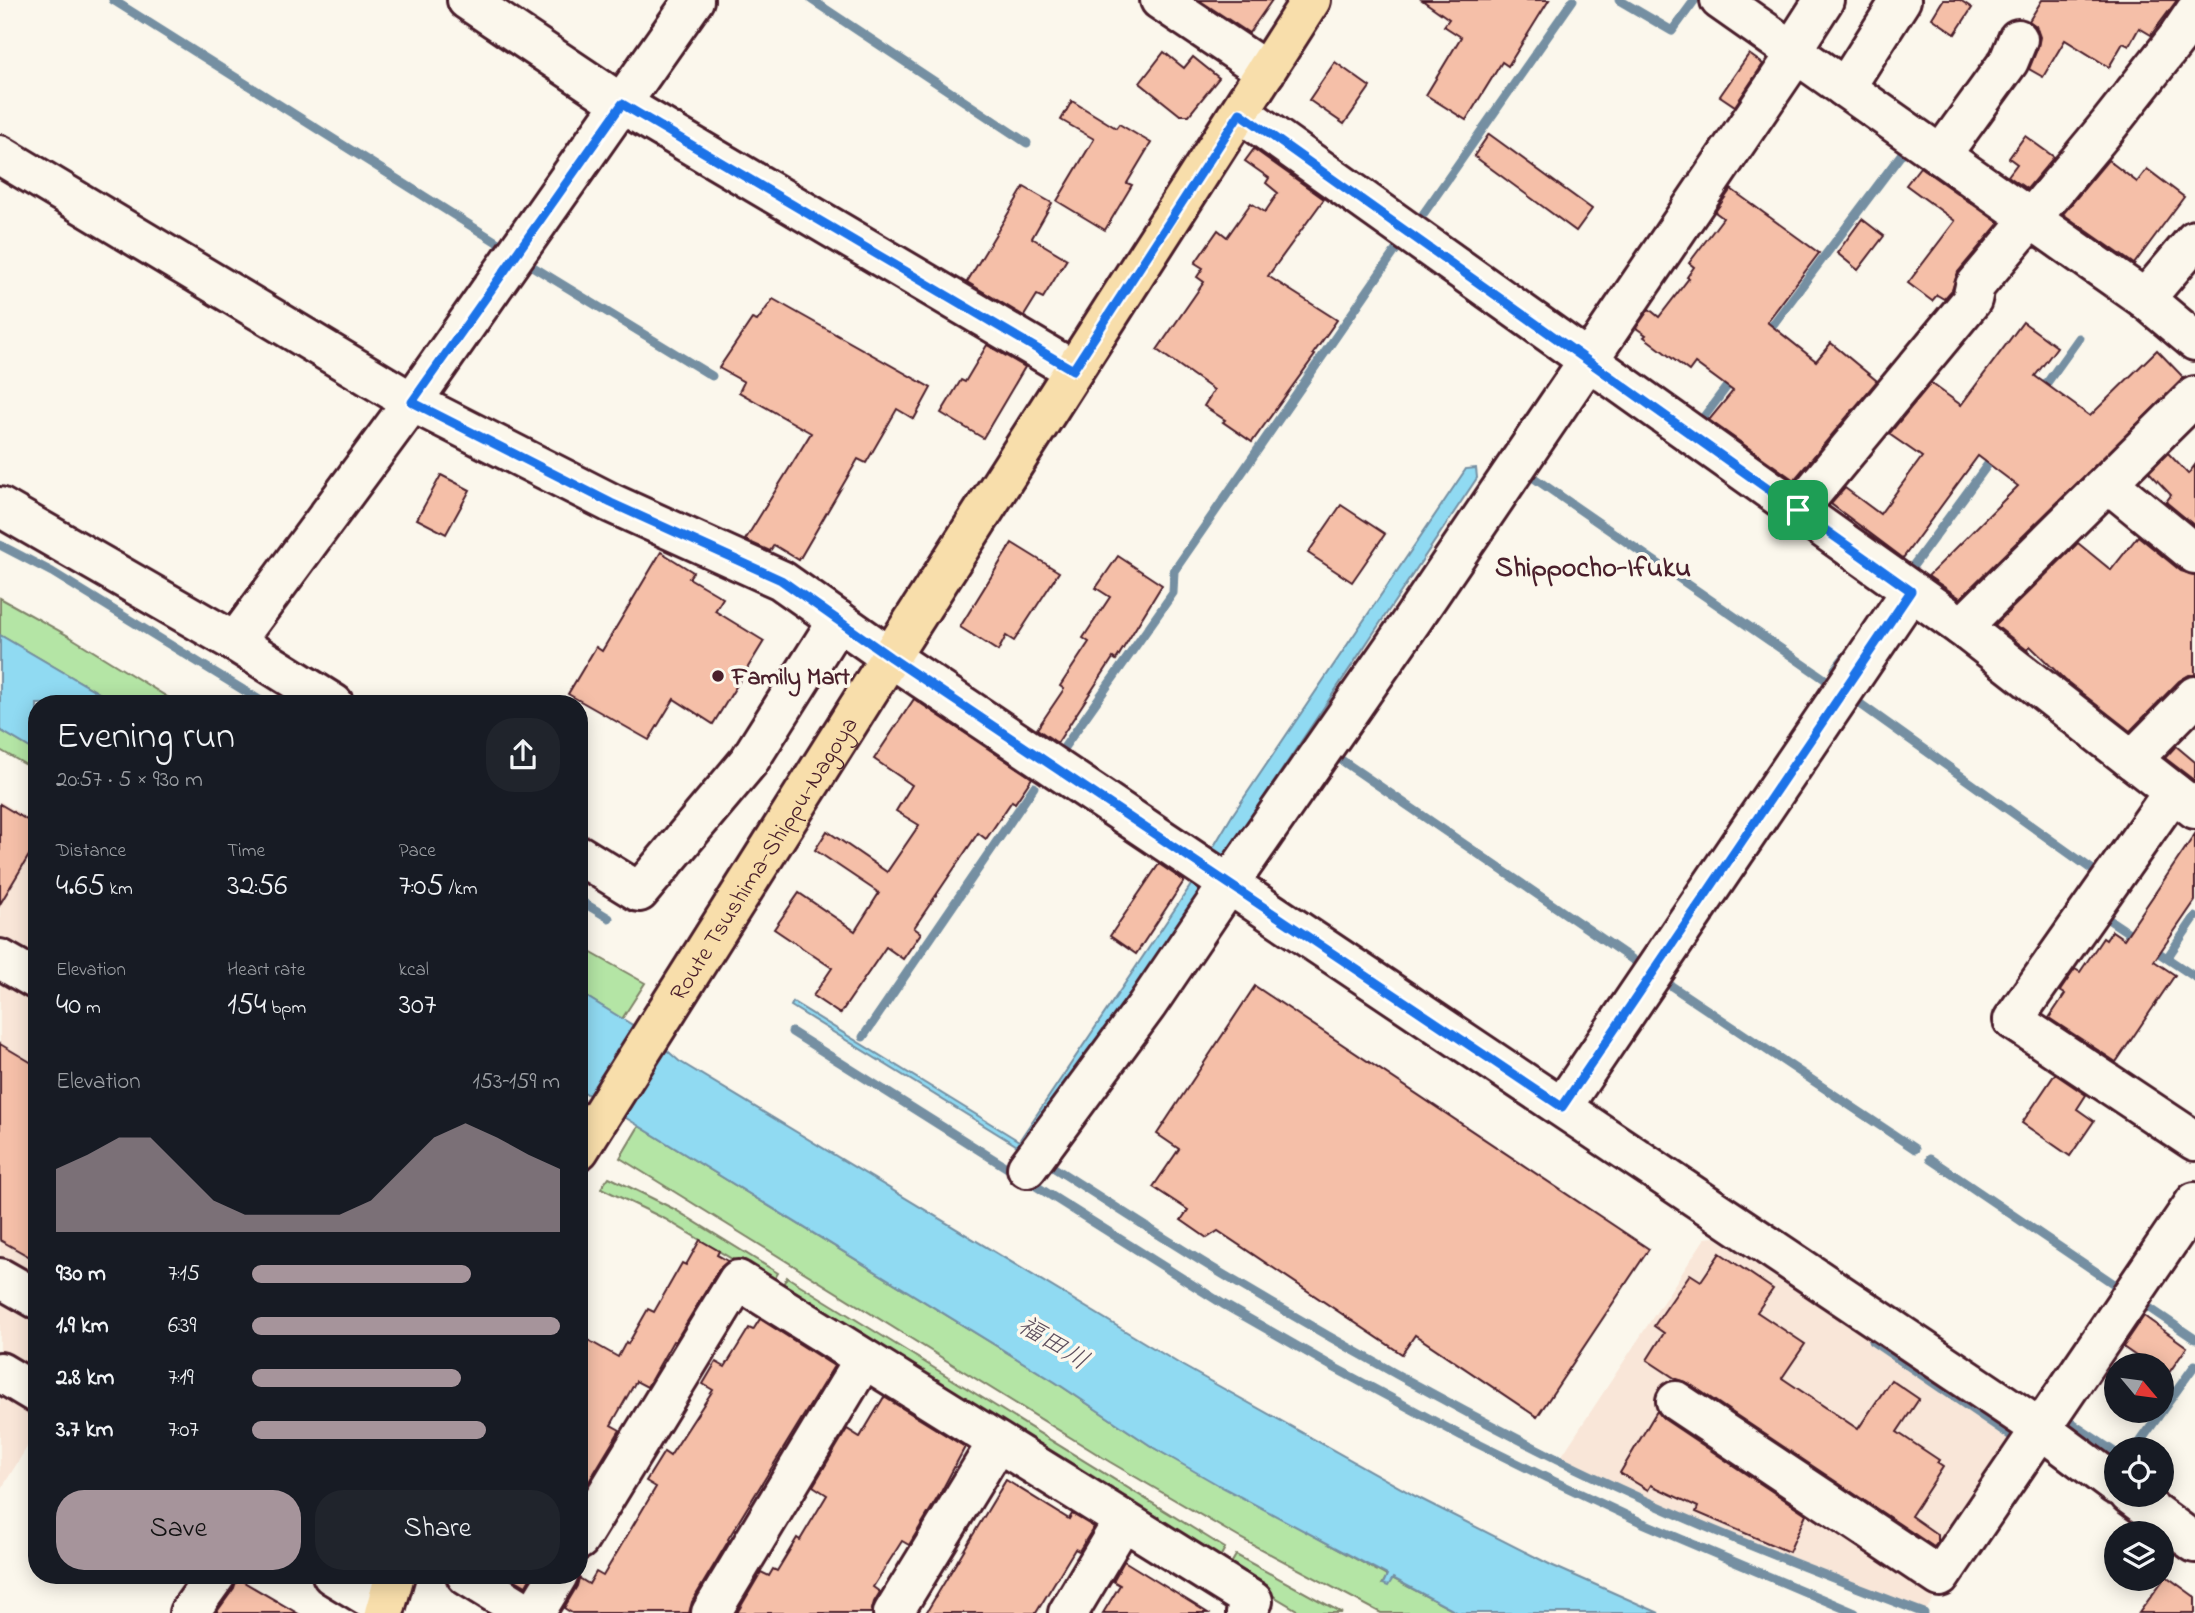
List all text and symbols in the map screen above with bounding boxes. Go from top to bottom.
pin [1768,480,1828,540]
icon: arrive [1779,491,1817,529]
district label: Shippocho-Ifuku [1495,549,1691,590]
place label: Family Mart [731,661,851,697]
marker: Family Mart [710,668,726,684]
text: Evening run [56,710,235,766]
street label: Route Tsushima-Shippu-Nagoya [662,711,868,1008]
button: share [486,718,560,792]
text: 20:57 · 5 × 930 m [56,764,203,797]
text: Distance [56,838,126,865]
text: Time [227,838,265,865]
text: Pace [399,838,436,865]
text: 4.65 [56,865,105,909]
text: 32:56 [227,865,288,909]
text: 7:05 [399,865,444,909]
text: km [105,876,133,903]
text: /km [444,876,477,903]
text: Elevation [56,957,126,984]
text: Heart rate [227,957,305,984]
text: kcal [399,957,429,984]
text: 40 [56,984,81,1028]
text: 154 [227,984,266,1028]
text: 307 [399,984,436,1028]
text: m [81,995,101,1022]
text: bpm [266,995,306,1022]
text: Elevation [56,1066,141,1099]
text: 153–159 m [472,1066,560,1099]
text: 930 m [56,1258,106,1291]
text: 7:15 [168,1258,200,1291]
water label: 福田川 [1009,1308,1096,1381]
text: 1.9 km [56,1310,109,1343]
text: 6:39 [168,1310,197,1343]
north arrow [2104,1353,2174,1423]
map controls [2104,1353,2174,1591]
text: 2.8 km [56,1362,114,1395]
text: 7:19 [168,1362,194,1395]
text: 3.7 km [56,1414,113,1447]
text: 7:07 [168,1414,199,1447]
button: locate [2104,1437,2174,1507]
button: Save [56,1490,301,1570]
button: Share [315,1490,560,1570]
button: layers [2104,1521,2174,1591]

